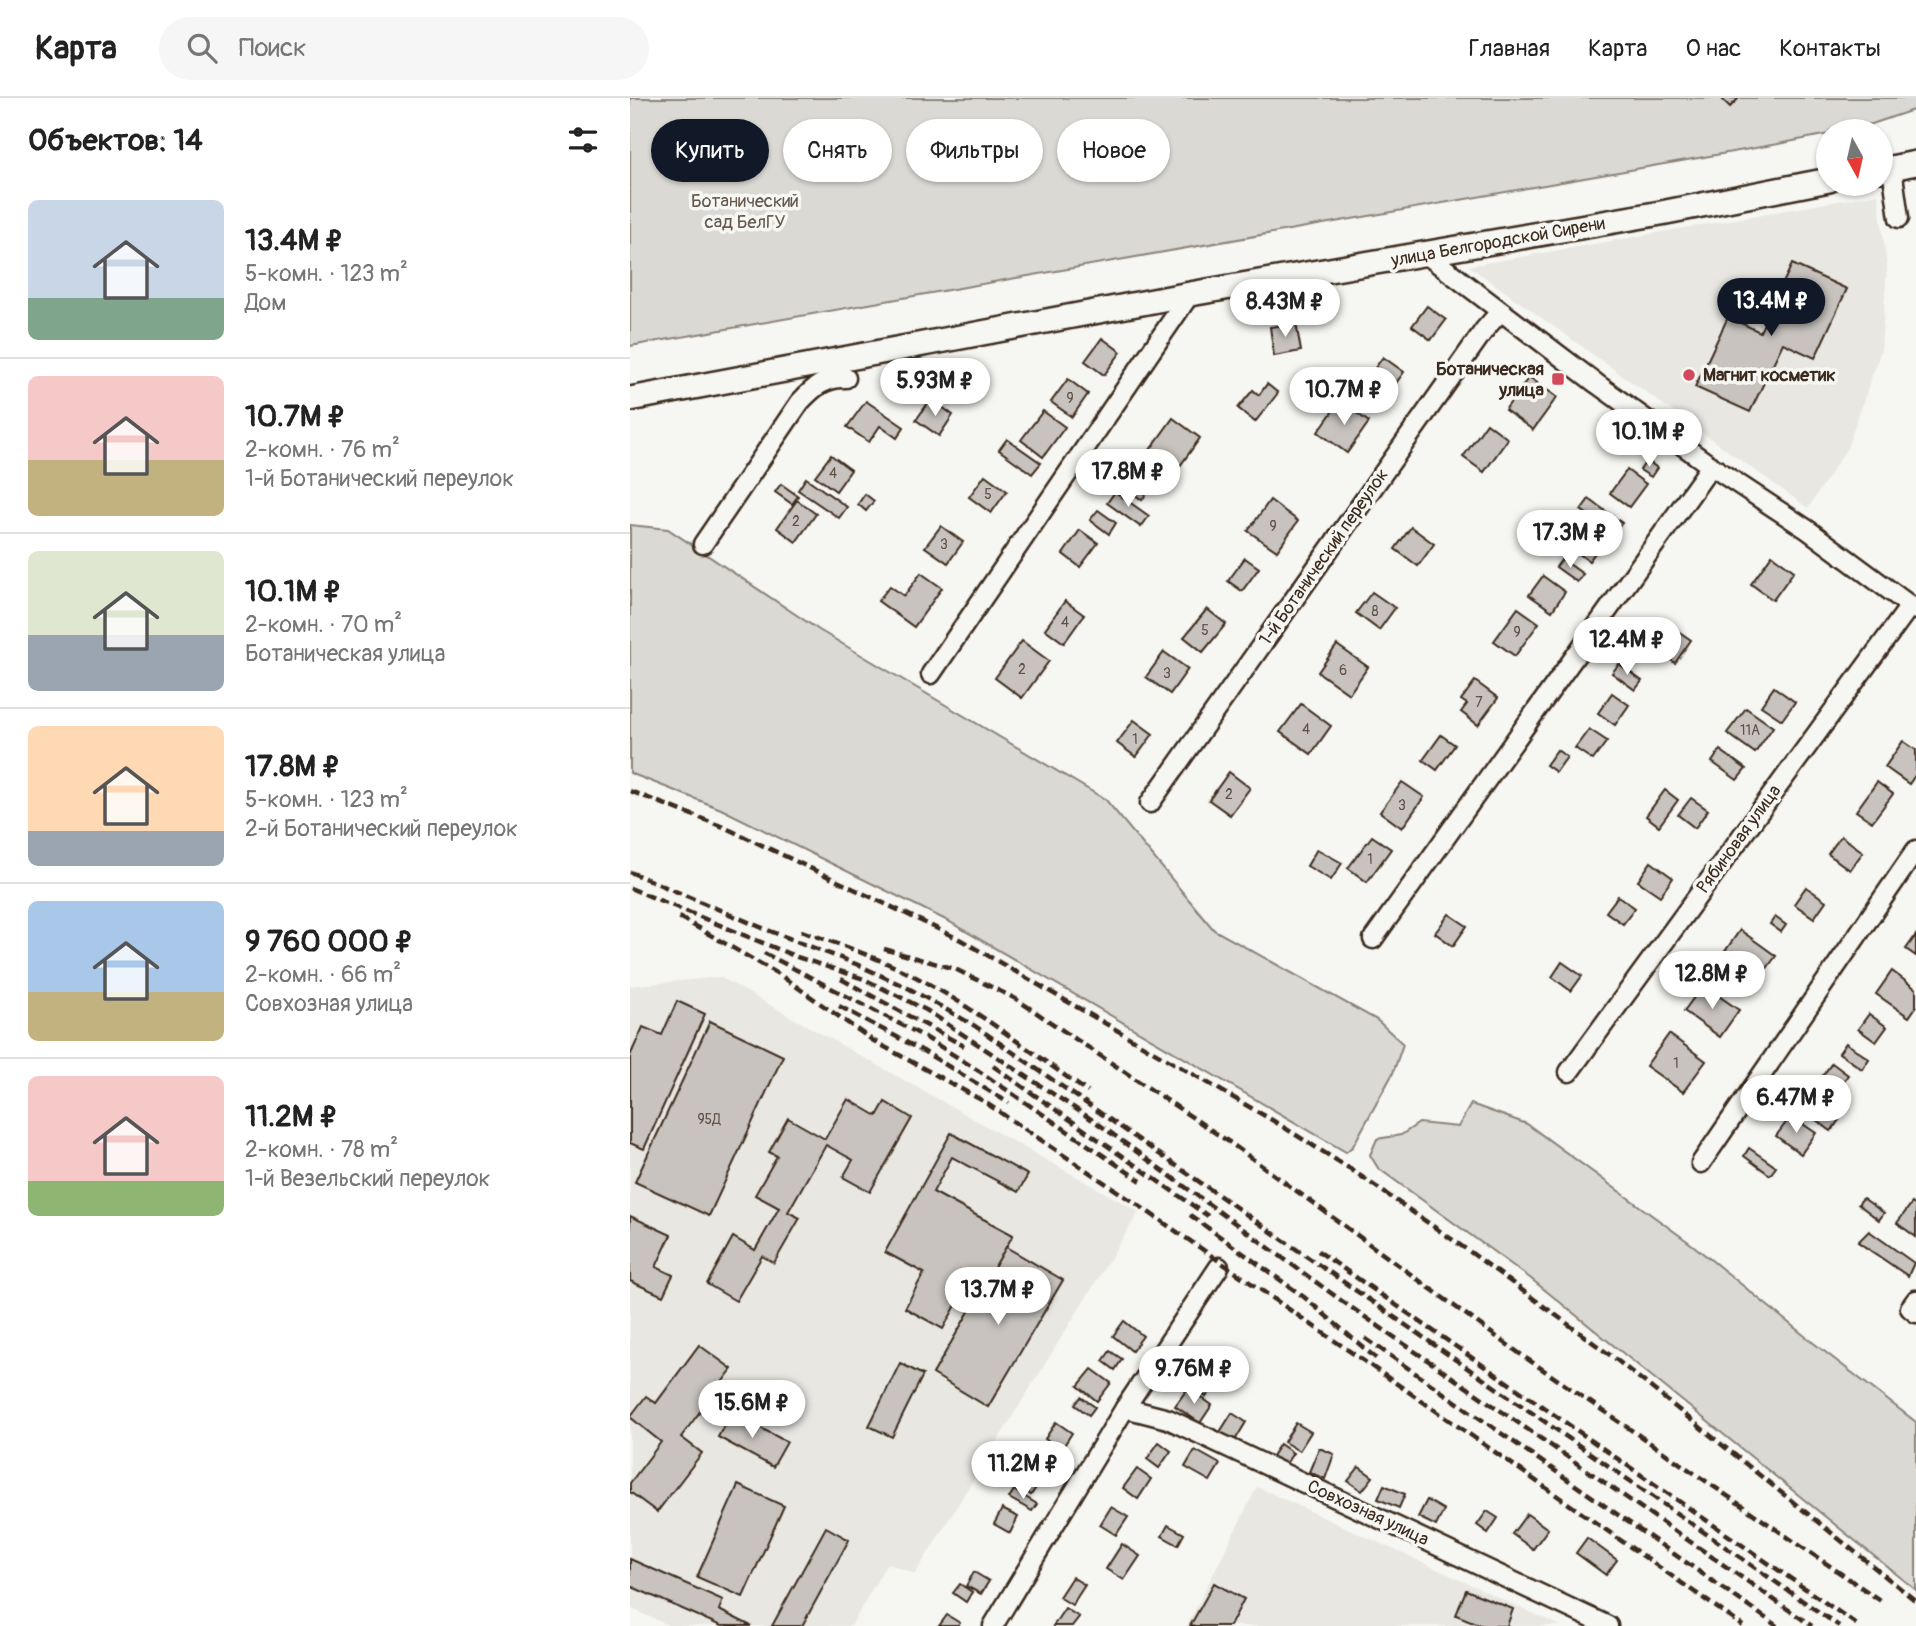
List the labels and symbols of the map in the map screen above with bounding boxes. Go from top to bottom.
north arrow [1816,119,1894,196]
park label: Ботанический сад БелГУ [691,190,799,234]
street label: улица Белгородской Сирени [1388,212,1607,272]
pin: 13.4M ₽ [1706,278,1836,338]
pin: 8.43M ₽ [1220,280,1350,339]
pin: 5.93M ₽ [870,358,1000,418]
place label: Ботаническая улица [1436,358,1545,402]
place label: Магнит косметик [1703,364,1836,387]
marker: Магнит косметик [1681,367,1697,383]
pin: 10.7M ₽ [1279,368,1409,427]
marker: Ботаническая улица [1550,371,1566,387]
house number: 9 [1066,390,1074,407]
pin: 10.1M ₽ [1584,410,1714,469]
pin: 17.8M ₽ [1063,450,1193,509]
street label: 1-й Ботанический переулок [1254,464,1394,650]
house number: 4 [829,465,837,482]
house number: 5 [984,486,992,503]
pin: 17.3M ₽ [1505,510,1635,570]
house number: 2 [792,513,800,530]
house number: 9 [1269,518,1277,535]
house number: 3 [940,536,948,553]
house number: 8 [1371,603,1379,620]
house number: 4 [1061,614,1069,631]
pin: 12.4M ₽ [1562,618,1692,677]
house number: 5 [1201,622,1209,639]
house number: 9 [1513,624,1521,641]
house number: 2 [1018,661,1026,678]
house number: 6 [1339,662,1347,679]
house number: 3 [1163,665,1171,682]
house number: 7 [1475,694,1483,711]
house number: 4 [1302,721,1310,738]
house number: 11А [1740,722,1760,739]
house number: 1 [1132,731,1138,748]
street label: Рябиновая улица [1692,780,1786,898]
house number: 2 [1225,786,1233,803]
house number: 3 [1398,797,1406,814]
house number: 1 [1367,851,1373,868]
pin: 12.8M ₽ [1647,951,1777,1011]
house number: 1 [1673,1055,1679,1072]
pin: 6.47M ₽ [1731,1076,1861,1135]
house number: 95Д [697,1111,721,1128]
pin: 13.7M ₽ [933,1268,1063,1327]
pin: 9.76M ₽ [1129,1346,1259,1406]
pin: 15.6M ₽ [687,1380,817,1440]
pin: 11.2M ₽ [958,1442,1088,1501]
street label: Совхозная улица [1304,1475,1432,1551]

